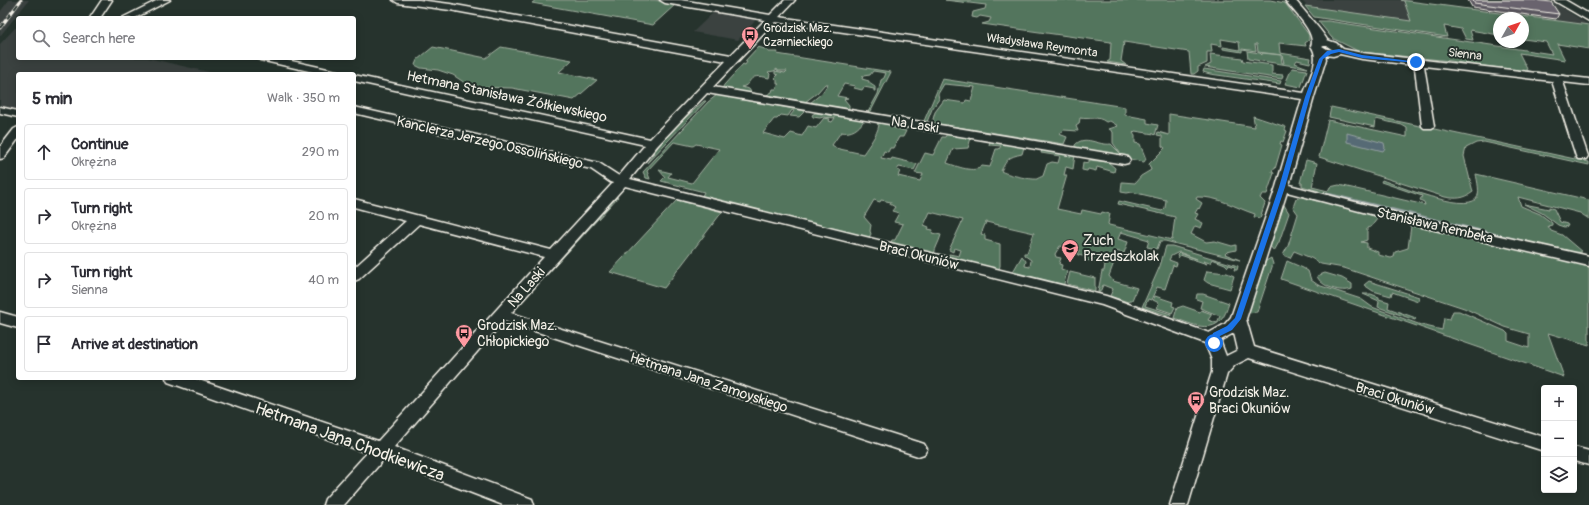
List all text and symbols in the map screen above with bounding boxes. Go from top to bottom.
north arrow [1493,12,1529,48]
search box [16,16,356,60]
place label: Grodzisk Maz. Czarnieckiego [763,21,834,50]
bus stop icon: Grodzisk Maz. Czarnieckiego [740,25,760,50]
icon: search [30,27,52,49]
text: Search here [62,29,135,48]
street label: Władysława Reymonta [985,30,1099,61]
street label: Sienna [1447,45,1483,64]
route end [1407,53,1425,71]
street label: Hetmana Stanisława Żółkiewskiego [405,67,609,126]
text: 5 min [32,88,72,109]
text: Walk · 350 m [267,90,340,106]
street label: Na Laski [890,112,940,137]
street label: Kanclerza Jerzego Ossolińskiego [395,113,585,172]
text: Continue [71,135,129,154]
icon: ahead [33,141,55,163]
text: 290 m [302,144,339,160]
text: Okrężna [71,154,116,170]
text: Turn right [71,199,132,218]
street label: Stanisława Rembeka [1375,204,1495,247]
icon: right [33,205,55,227]
text: 20 m [308,208,339,224]
text: Okrężna [71,218,116,234]
place label: Zuch Przedszkolak [1083,232,1159,265]
street label: Braci Okuniów [877,237,961,274]
school or university icon: Zuch Przedszkolak [1060,238,1080,263]
text: Turn right [71,263,132,282]
street label: Na Laski [504,263,549,311]
icon: right [33,269,55,291]
text: 40 m [308,272,339,288]
text: Sienna [71,282,108,298]
place label: Grodzisk Maz. Chłopickiego [477,317,557,350]
bus stop icon: Grodzisk Maz. Chłopickiego [454,323,474,348]
icon: arrive [33,333,55,355]
route start [1205,334,1223,352]
text: Arrive at destination [71,335,198,354]
street label: Hetmana Jana Zamoyskiego [628,349,790,416]
street label: Braci Okuniów [1353,378,1437,419]
place label: Grodzisk Maz. Braci Okuniów [1209,384,1291,417]
map controls [1541,385,1577,493]
button: + [1541,385,1577,421]
bus stop icon: Grodzisk Maz. Braci Okuniów [1186,390,1206,415]
street label: Hetmana Jana Chodkiewicza [252,397,448,486]
button: − [1541,421,1577,457]
button: layers [1541,457,1577,493]

